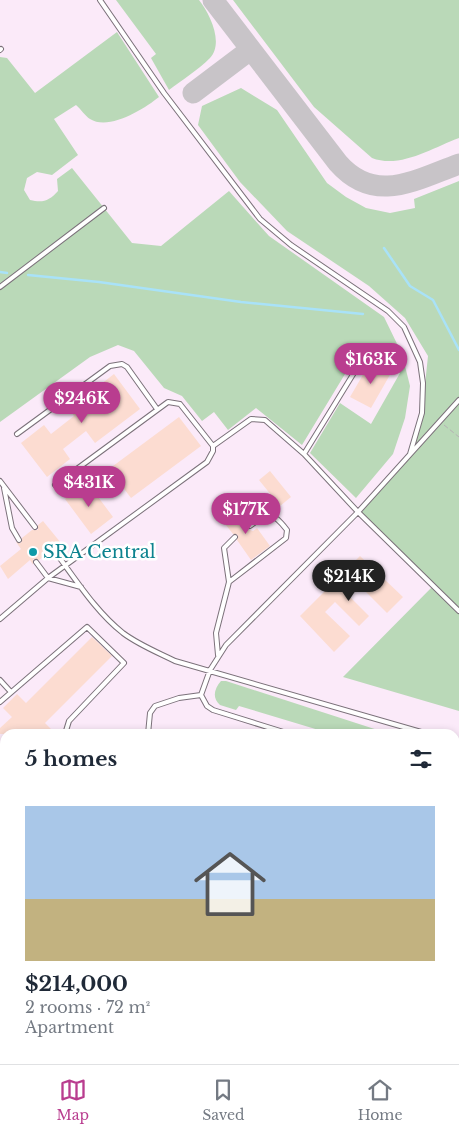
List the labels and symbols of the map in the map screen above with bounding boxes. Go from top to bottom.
pin: $163K [336,342,406,385]
pin: $246K [47,382,117,424]
pin: $431K [54,466,124,508]
pin: $177K [211,492,281,535]
place label: SRA Central [43,541,156,563]
marker: SRA Central [27,546,39,558]
pin: $214K [314,560,384,602]

